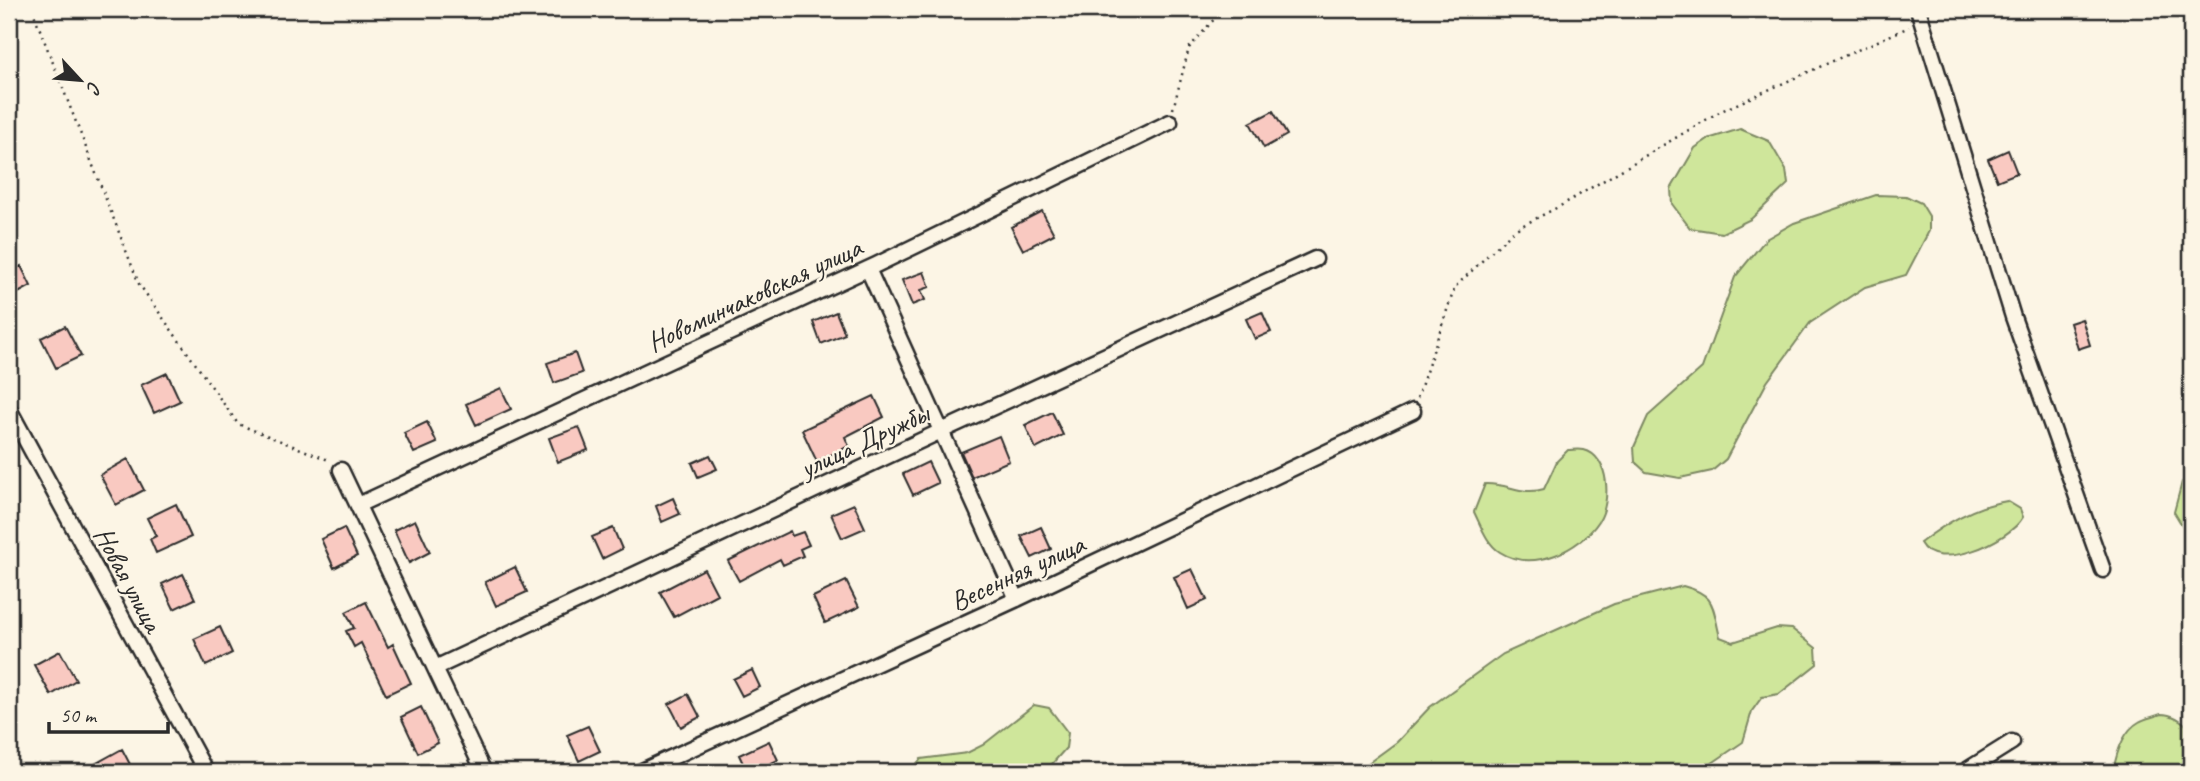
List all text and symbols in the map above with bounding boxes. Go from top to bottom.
north arrow [46,46,116,116]
text: С [80,78,107,99]
street label: Новоминчаковская улица [641,229,869,360]
street label: улица Дружбы [792,394,936,486]
street label: Новая улица [86,520,172,640]
street label: Весенняя улица [944,525,1092,619]
scale bar [49,690,168,734]
text: 50 m [60,702,98,728]

